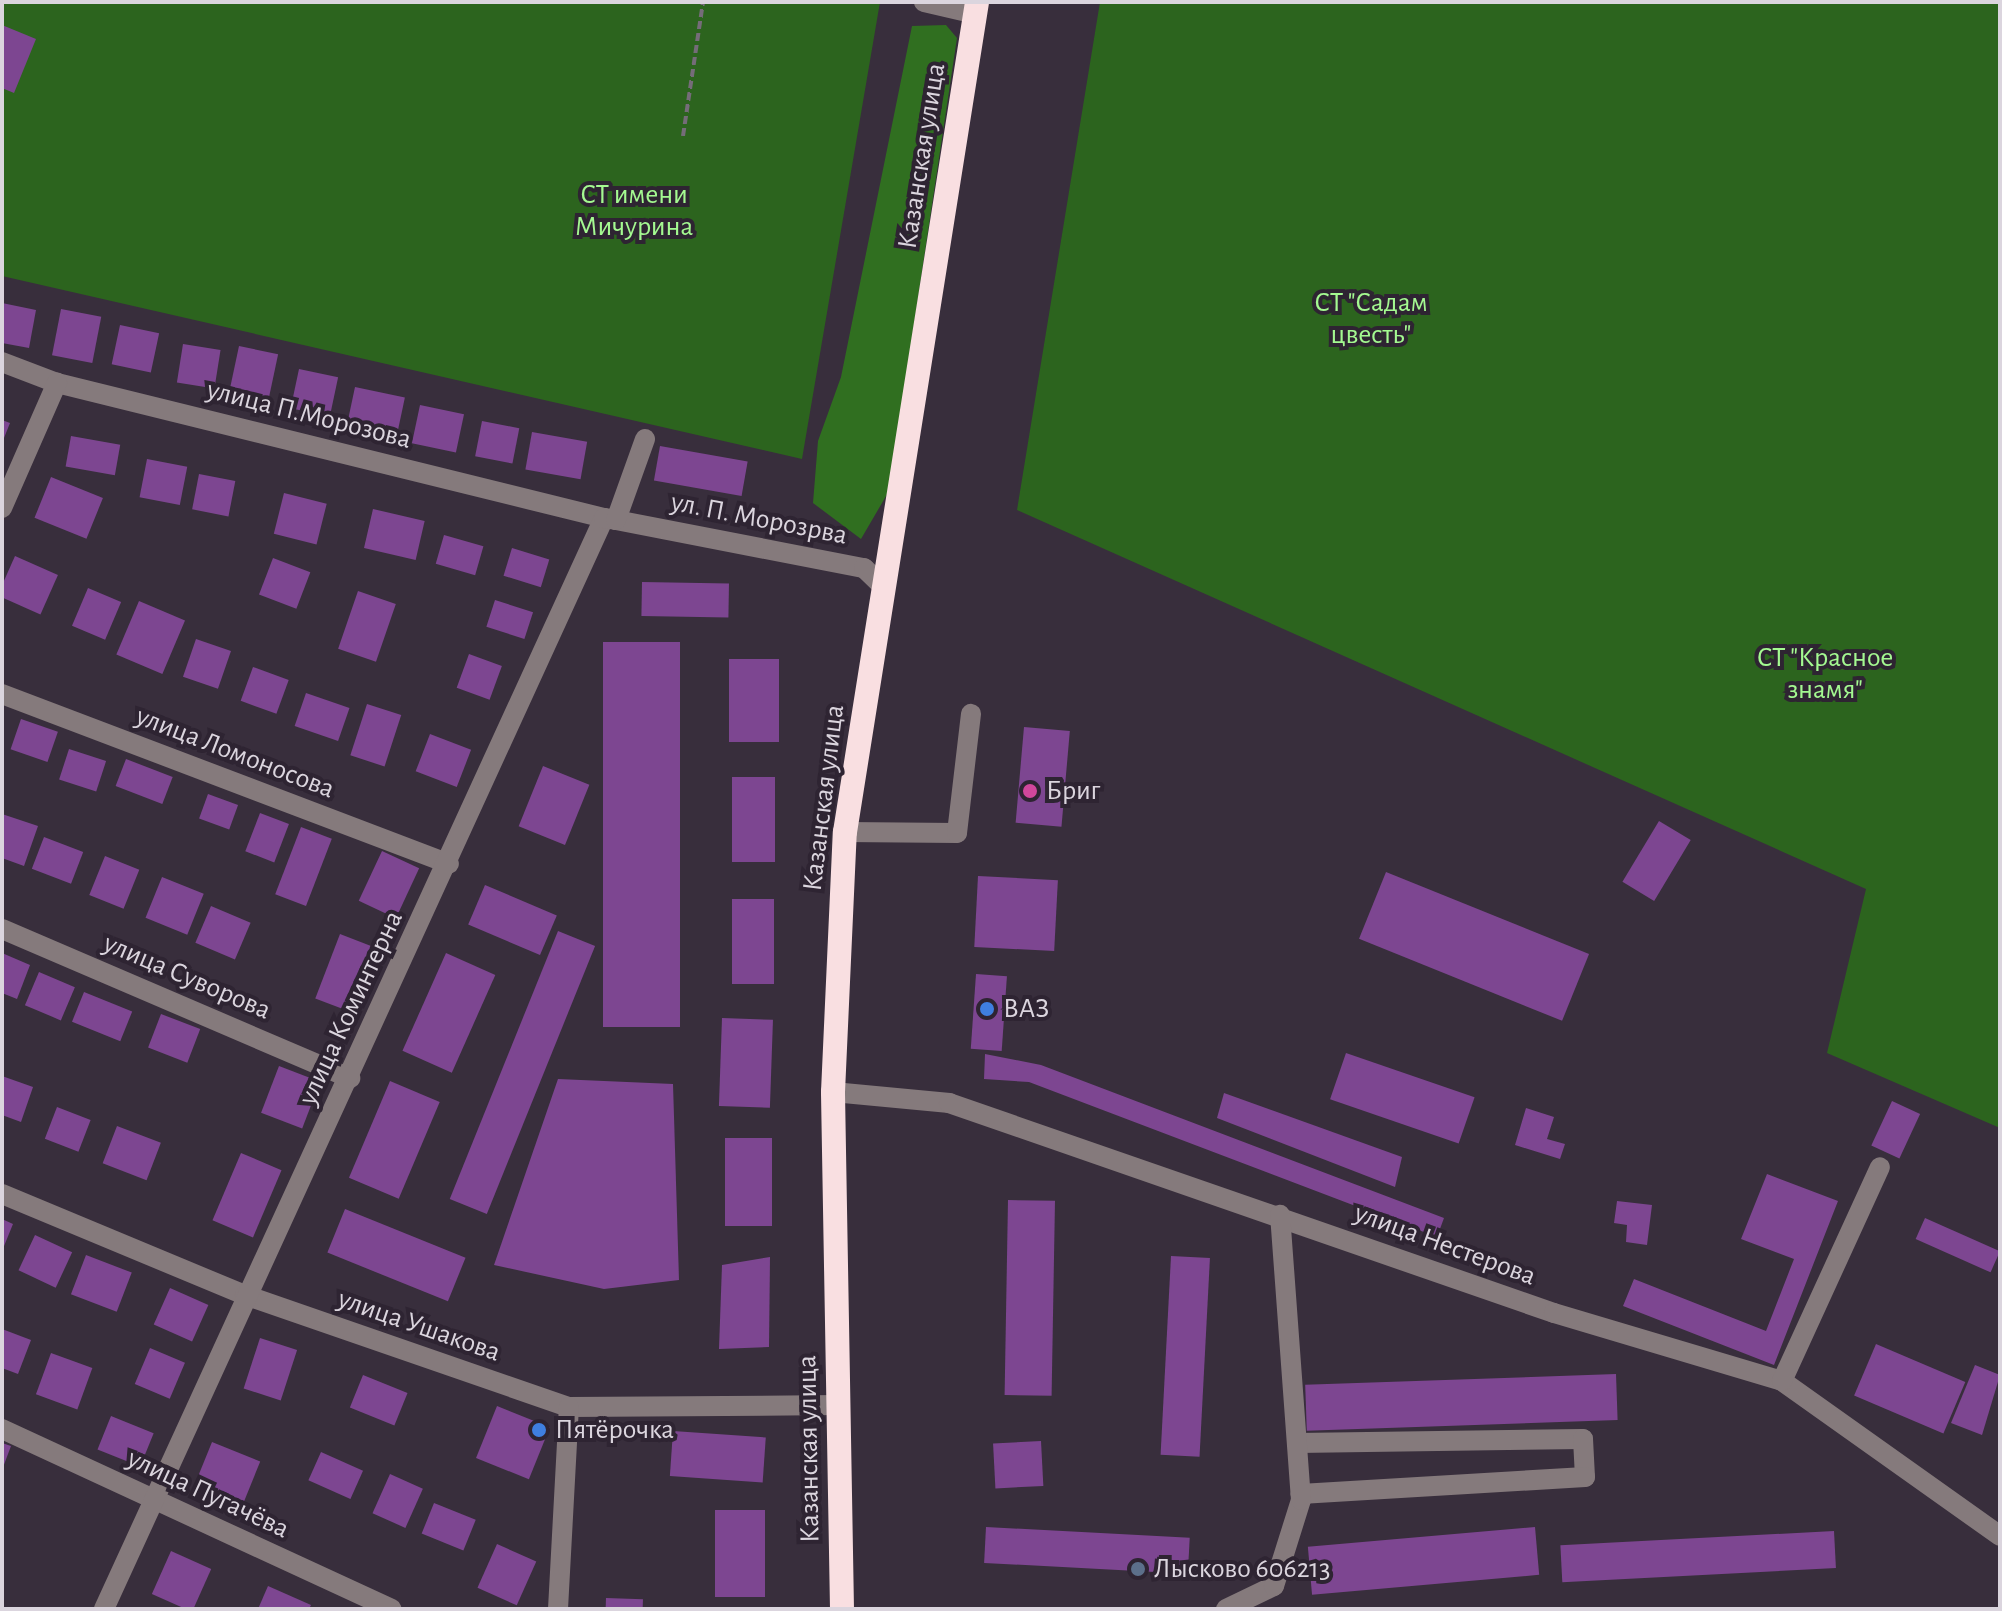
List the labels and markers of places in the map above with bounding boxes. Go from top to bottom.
place label: Бриг [1046,774,1100,808]
marker: Бриг [1021,782,1039,800]
place label: ВАЗ [1003,992,1050,1026]
marker: ВАЗ [978,1000,996,1018]
place label: Пятёрочка [555,1413,674,1447]
marker: Пятёрочка [530,1421,548,1439]
place label: Лысково 606213 [1154,1552,1331,1586]
marker: Лысково 606213 [1129,1560,1147,1578]

